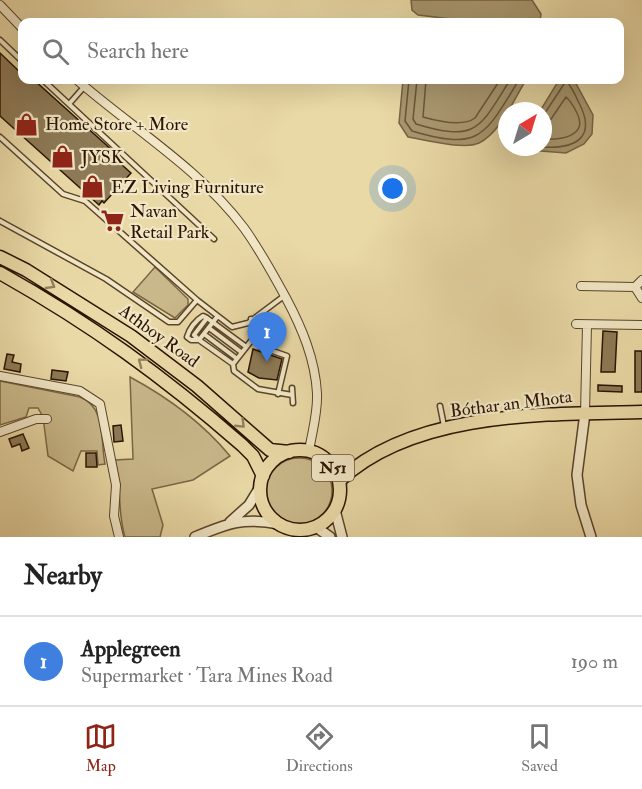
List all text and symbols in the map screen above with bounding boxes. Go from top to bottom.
search box [18,18,624,84]
icon: search [39,35,72,68]
text: Search here [87,37,189,65]
north arrow [498,102,552,156]
shop icon: Home Store + More [14,111,40,137]
place label: Home Store + More [45,113,189,136]
shop icon: JYSK [50,144,76,170]
place label: JYSK [80,146,124,169]
shop icon: EZ Living Furniture [80,174,106,200]
your location [378,174,407,203]
place label: EZ Living Furniture [111,176,264,199]
place label: Navan Retail Park [130,200,210,244]
supermarket icon: Navan Retail Park [99,208,125,234]
one-way arrow [45,278,55,290]
street label: Athboy Road [114,299,204,373]
pin: 1 [248,312,286,362]
one-way arrow [137,358,148,369]
street label: Bóthar an Mhota [449,385,574,423]
one-way arrow [234,417,244,428]
road number: N51 [312,455,354,481]
text: Nearby [24,560,102,592]
text: Applegreen [81,635,181,663]
text: 1 [40,649,47,674]
text: 190 m [571,649,618,674]
text: Supermarket · Tara Mines Road [81,663,333,688]
tab: Map [84,720,117,776]
tab: Directions [286,720,353,776]
tab: Saved [521,720,558,776]

